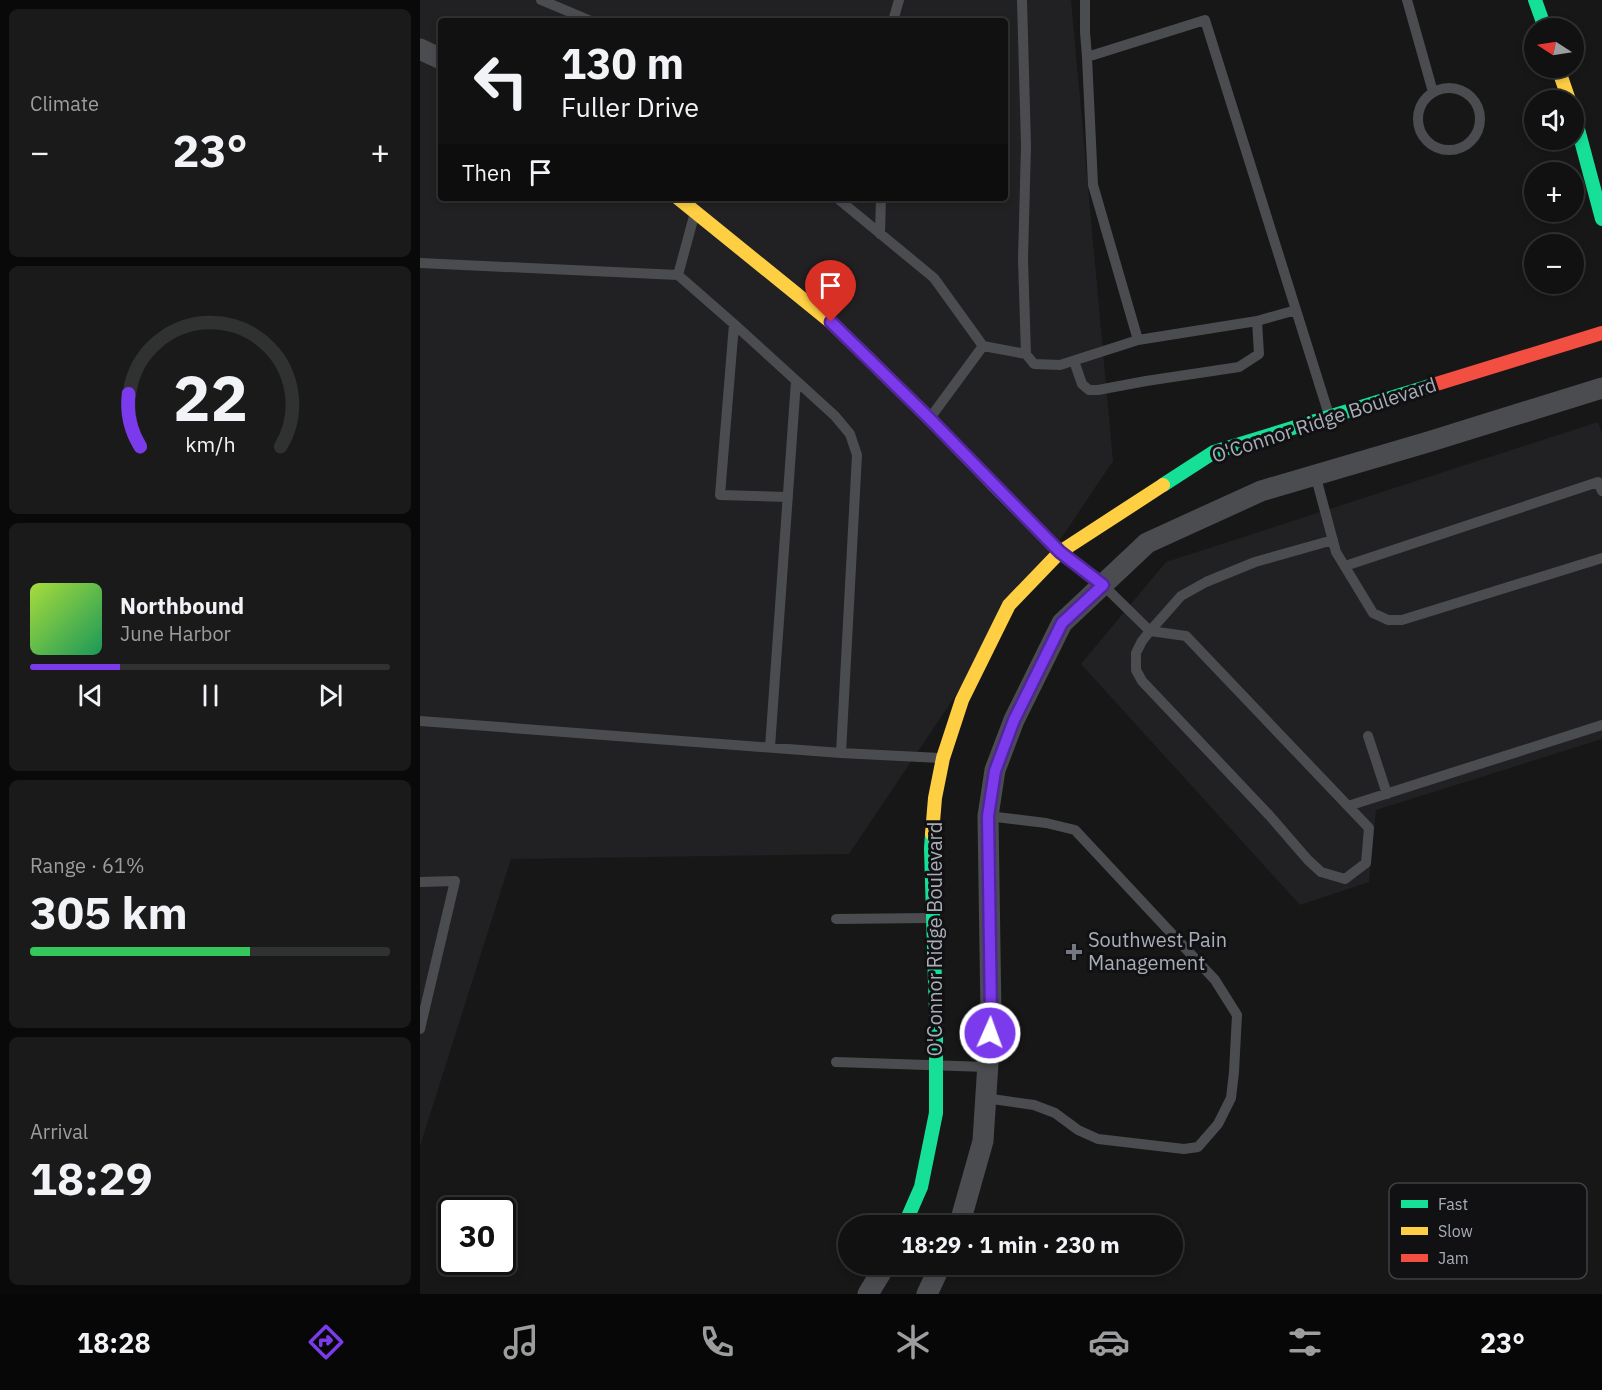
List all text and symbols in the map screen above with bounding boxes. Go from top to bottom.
north arrow [1524,18,1584,78]
map controls [1524,18,1584,294]
text: 130 m [561,36,684,91]
icon: left [462,42,540,120]
text: Fuller Drive [561,89,699,124]
text: Climate [30,90,99,117]
button: sound [1524,90,1584,150]
text: 23° [172,121,248,179]
text: − [30,130,50,173]
text: + [370,130,390,173]
icon: arrive [524,156,557,189]
text: Then [462,158,512,187]
button: + [1524,162,1584,222]
button: − [1524,234,1584,294]
pin [805,260,856,322]
icon: arrive [814,269,847,302]
text: 22 [173,357,247,438]
street label: O'Connor Ridge Boulevard [1208,370,1440,469]
text: km/h [185,430,235,458]
text: Northbound [120,591,244,620]
text: June Harbor [120,620,231,647]
icon: previous [74,679,107,712]
icon: pause [194,679,227,712]
icon: next [314,679,347,712]
street label: O'Connor Ridge Boulevard [921,822,948,1056]
text: Range · 61% [30,852,145,879]
text: 305 km [30,883,188,941]
place label: Southwest Pain Management [1088,926,1227,976]
marker: Southwest Pain Management [1065,943,1083,961]
position arrow [958,1001,1022,1065]
text: Arrival [30,1118,88,1145]
text: 18:29 [30,1149,153,1207]
legend [1389,1183,1587,1279]
text: Fast [1438,1194,1468,1214]
speed limit sign: 30 [438,1197,516,1275]
text: Slow [1438,1221,1473,1241]
text: 18:29 · 1 min · 230 m [901,1230,1120,1259]
text: Jam [1438,1248,1469,1268]
icon: directions [305,1321,347,1363]
icon: music [500,1321,542,1363]
icon: phone [696,1321,738,1363]
icon: climate [892,1321,934,1363]
icon: car [1088,1321,1130,1363]
icon: filters [1284,1321,1326,1363]
text: 18:28 [77,1325,151,1360]
text: 23° [1480,1325,1525,1360]

